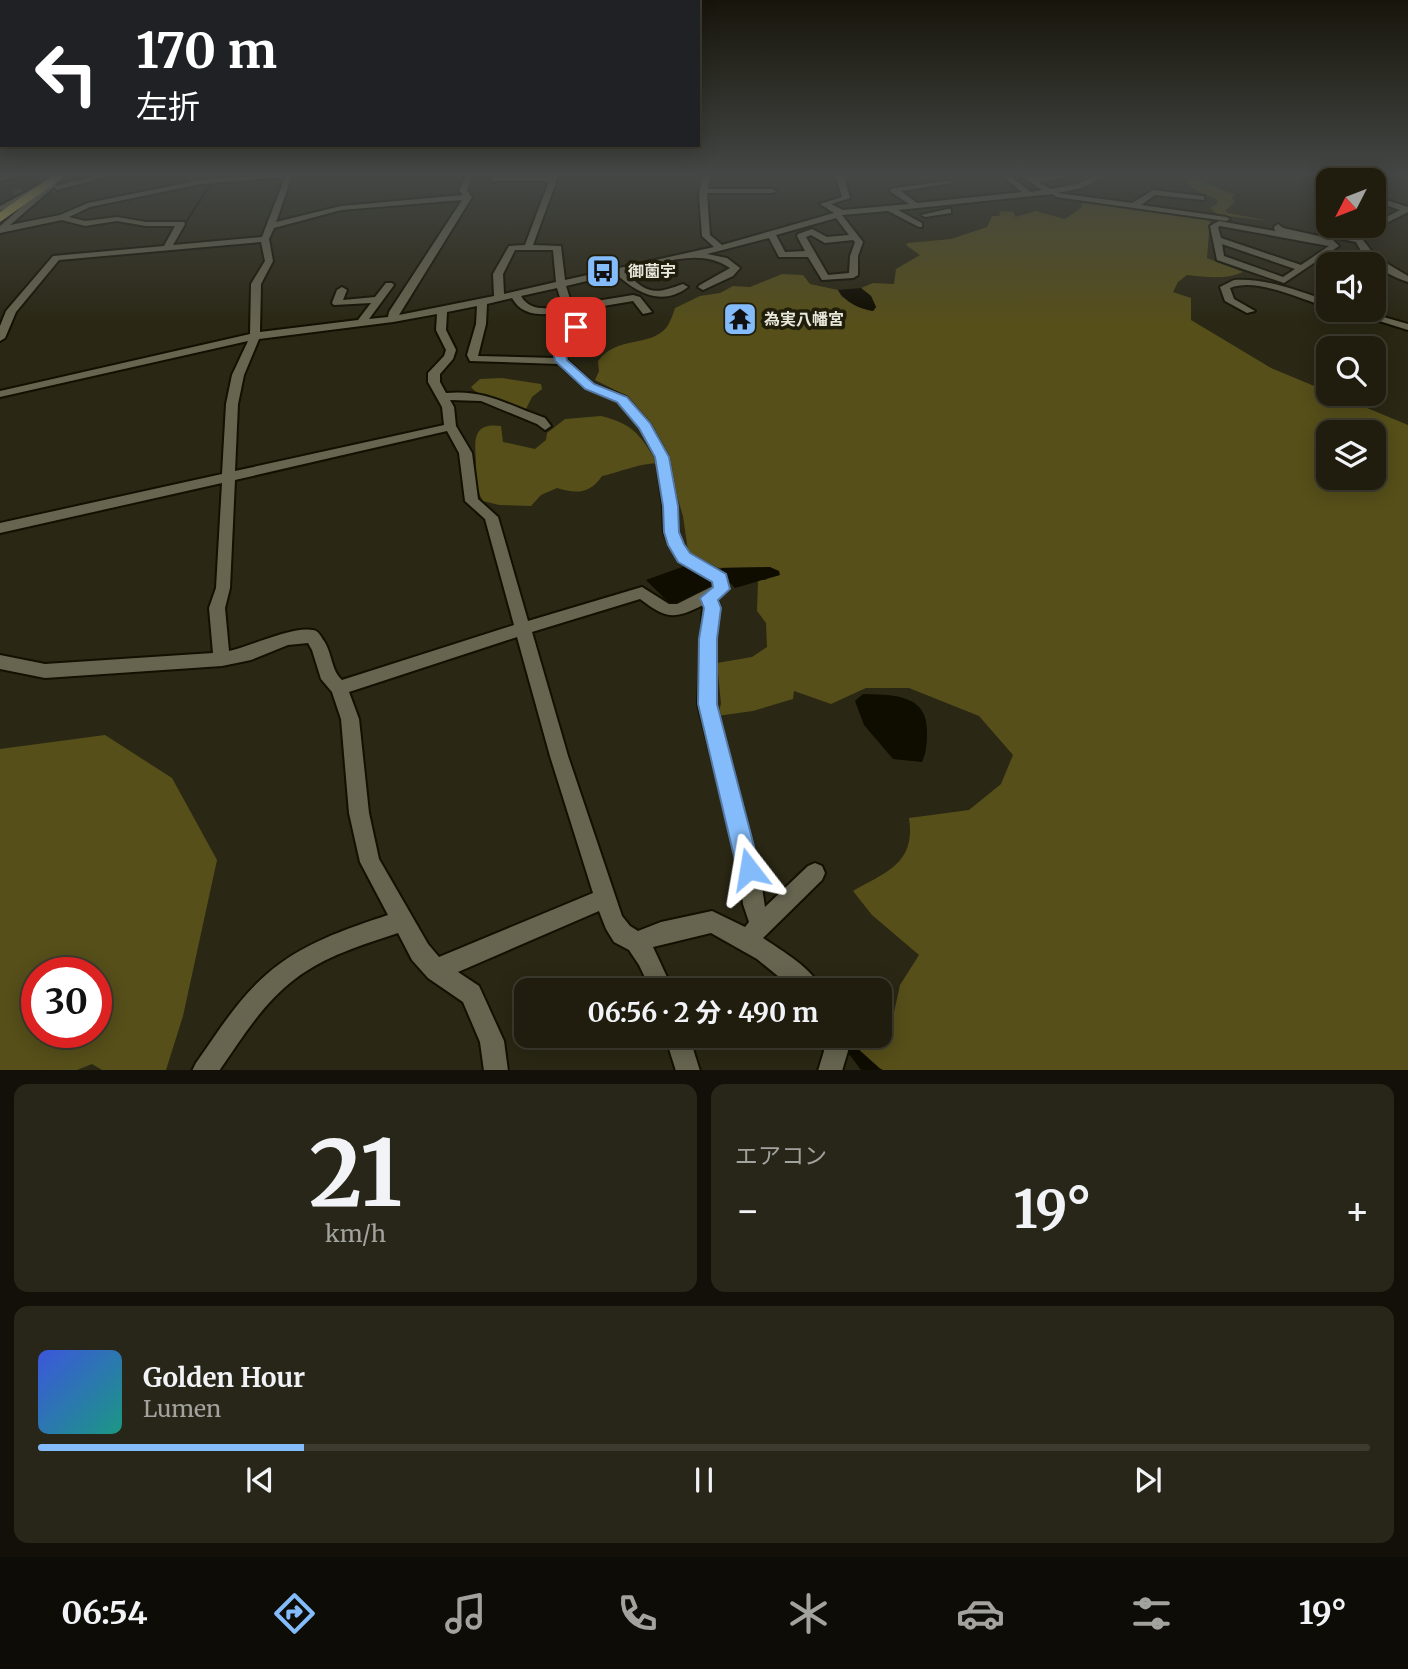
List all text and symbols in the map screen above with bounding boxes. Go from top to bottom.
text: 170 m [136,20,277,81]
icon: left [21,28,112,119]
text: 左折 [136,87,200,127]
north arrow [1316,168,1386,238]
map controls [1316,168,1386,490]
bus stop icon: 御薗宇 [584,252,622,290]
button: sound [1316,252,1386,322]
place label: 御薗宇 [628,261,676,281]
pin [546,297,606,357]
temple icon: 為実八幡宮 [721,300,759,338]
icon: arrive [557,308,595,346]
place label: 為実八幡宮 [764,309,844,329]
button: search [1316,336,1386,406]
button: layers [1316,420,1386,490]
position arrow [712,832,786,906]
speed limit sign: 30 [21,957,112,1048]
text: 06:56 · 2 分 · 490 m [588,996,818,1029]
text: 21 [309,1116,402,1231]
text: エアコン [735,1141,827,1170]
text: 19° [1014,1177,1092,1242]
text: − [735,1187,760,1234]
text: + [1345,1187,1370,1234]
text: km/h [325,1219,386,1248]
text: Golden Hour [143,1361,305,1394]
text: Lumen [143,1394,221,1423]
icon: previous [241,1461,279,1499]
icon: pause [685,1461,723,1499]
icon: next [1129,1461,1167,1499]
icon: directions [270,1589,319,1638]
icon: music [441,1589,490,1638]
icon: phone [613,1589,662,1638]
icon: climate [784,1589,833,1638]
icon: car [956,1589,1005,1638]
icon: filters [1127,1589,1176,1638]
text: 06:54 [61,1593,148,1633]
text: 19° [1299,1593,1347,1633]

